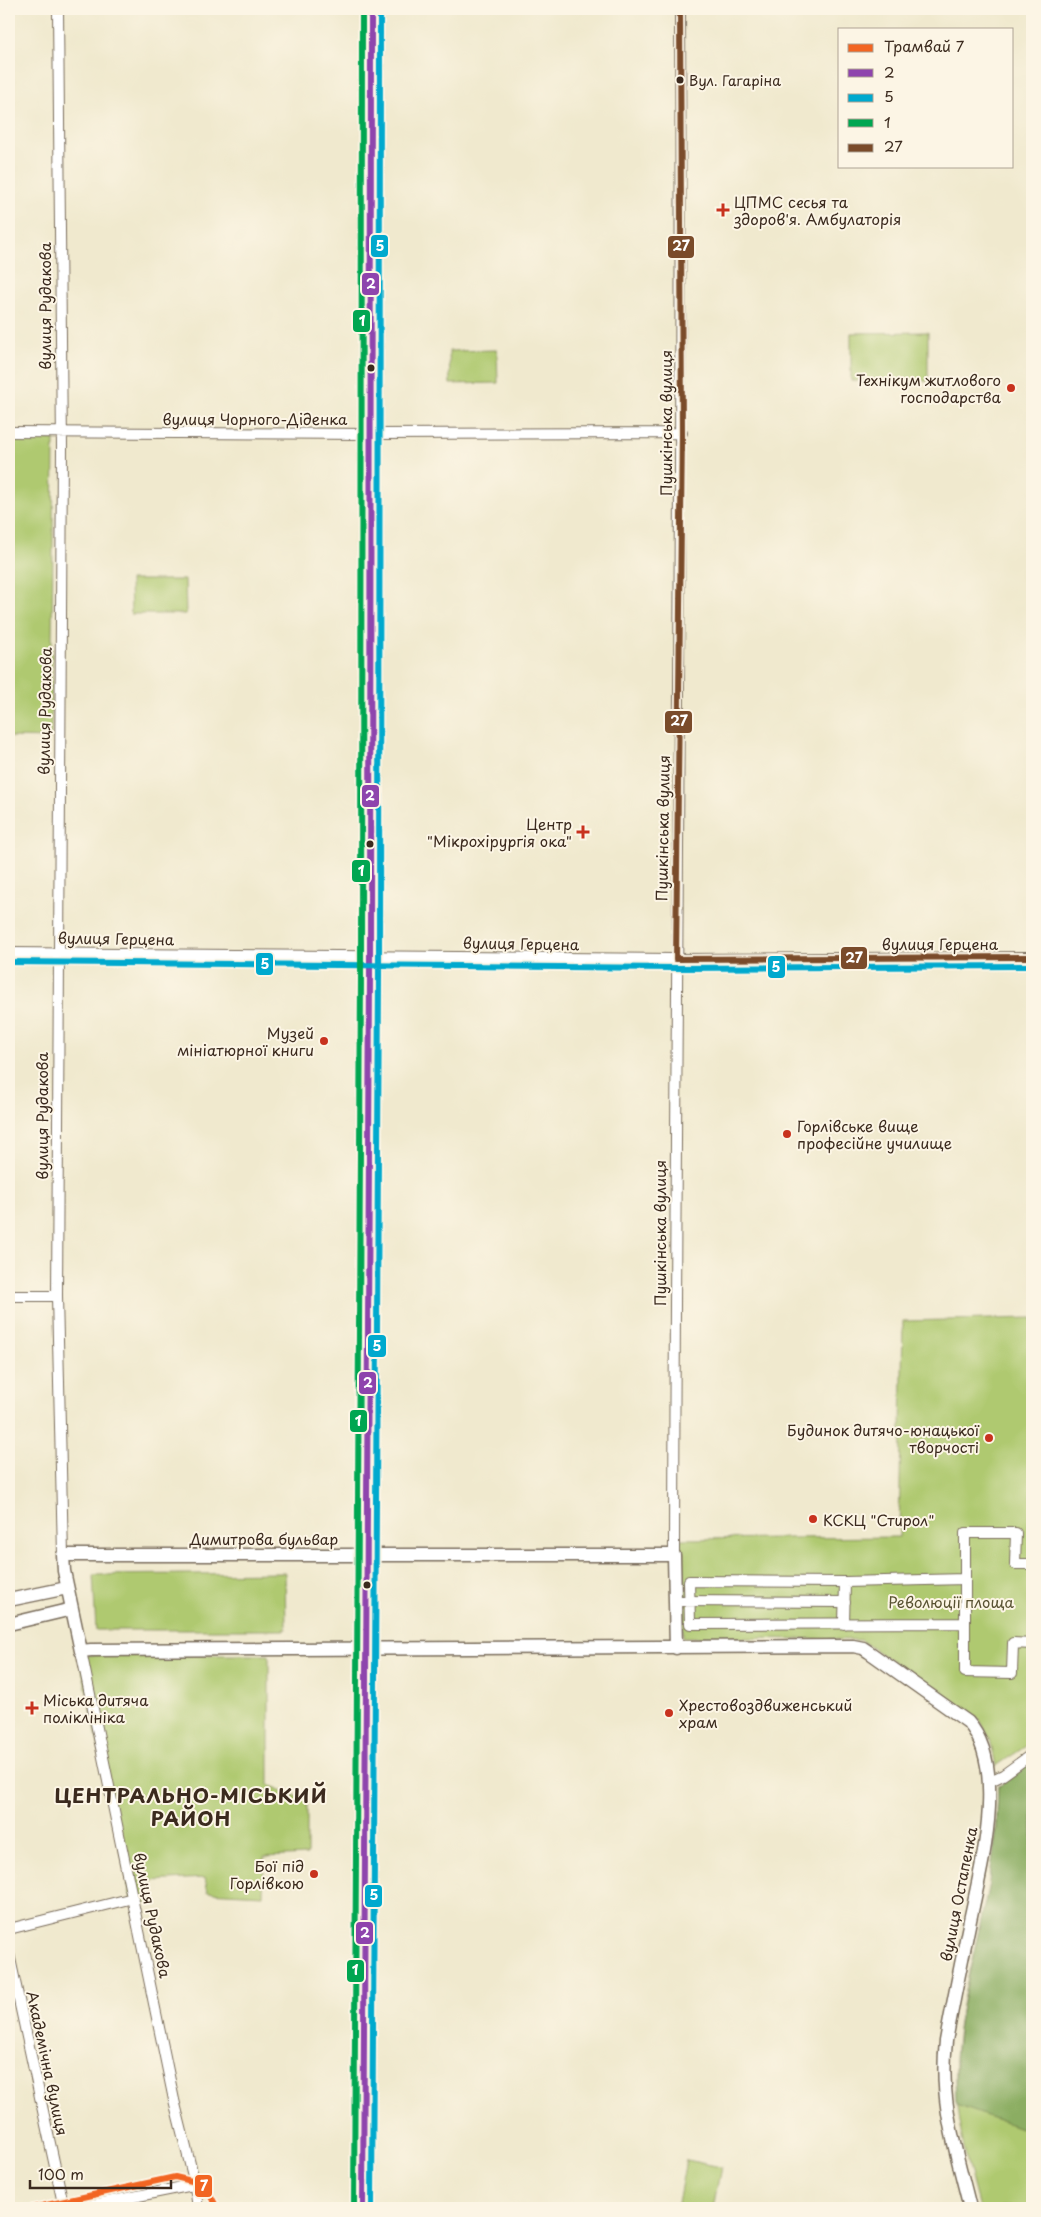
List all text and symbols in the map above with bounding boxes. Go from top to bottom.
legend [838,28,1014,168]
text: Трамвай 7 [884,34,965,57]
text: 2 [884,60,895,83]
place label: Вул. Гагаріна [689,70,781,91]
marker: Вул. Гагаріна [675,75,685,85]
text: 5 [884,84,894,107]
text: 1 [884,110,891,133]
text: 27 [884,134,903,157]
place label: ЦПМС сесья та здоров'я. Амбулаторія [733,190,901,230]
marker: ЦПМС сесья та здоров'я. Амбулаторія [716,203,730,217]
line badge: 5 [370,234,389,258]
text: 5 [376,235,385,256]
line badge: 27 [667,235,695,259]
text: 27 [672,235,691,256]
street label: вулиця Рудакова [33,242,56,370]
line badge: 2 [361,272,380,296]
text: 2 [366,273,376,294]
line badge: 1 [352,309,371,333]
text: 1 [359,310,366,331]
street label: Пушкінська вулиця [654,350,677,496]
unlabelled marker [366,363,376,373]
place label: Технікум житлового господарства [856,368,1002,408]
marker: Технікум житлового господарства [1005,382,1017,394]
street label: вулиця Чорного-Діденка [163,407,348,430]
street label: вулиця Рудакова [31,646,57,775]
line badge: 27 [664,710,693,734]
text: 27 [670,710,689,731]
street label: Пушкінська вулиця [649,755,675,901]
line badge: 2 [361,784,380,808]
text: 2 [365,785,375,806]
place label: Центр "Мікрохірургія ока" [427,812,572,852]
marker: Центр "Мікрохірургія ока" [576,825,590,839]
unlabelled marker [365,839,375,849]
line badge: 1 [351,859,371,883]
text: 1 [358,860,365,881]
street label: вулиця Герцена [58,925,175,951]
street label: вулиця Герцена [463,930,580,956]
street label: вулиця Герцена [882,932,999,955]
line badge: 27 [840,946,868,970]
text: 27 [845,947,864,968]
line badge: 5 [255,952,274,976]
text: 5 [261,953,270,974]
line badge: 5 [767,955,786,979]
text: 5 [772,956,781,977]
place label: Музей мініатюрної книги [177,1021,314,1061]
marker: Музей мініатюрної книги [318,1035,330,1047]
street label: вулиця Рудакова [30,1052,53,1180]
place label: Горлівське вище професійне училище [797,1114,952,1154]
marker: Горлівське вище професійне училище [781,1128,793,1140]
street label: Пушкінська вулиця [648,1160,671,1306]
line badge: 5 [367,1334,387,1358]
text: 5 [373,1335,382,1356]
line badge: 2 [358,1371,377,1395]
text: 2 [363,1372,373,1393]
line badge: 1 [349,1409,368,1433]
text: 1 [355,1410,362,1431]
place label: Будинок дитячо-юнацької творчості [787,1418,980,1458]
marker: Будинок дитячо-юнацької творчості [983,1432,995,1444]
place label: КСКЦ "Стирол" [823,1508,934,1531]
marker: КСКЦ "Стирол" [807,1513,819,1525]
street label: Димитрова бульвар [189,1527,338,1550]
unlabelled marker [362,1580,372,1590]
park label: Революції площа [888,1590,1014,1613]
place label: Міська дитяча поліклініка [43,1688,149,1728]
place label: Хрестовоздвиженський храм [679,1693,852,1733]
marker: Міська дитяча поліклініка [25,1701,39,1715]
marker: Хрестовоздвиженський храм [663,1707,675,1719]
district label: ЦЕНТРАЛЬНО-МІСЬКИЙ РАЙОН [54,1780,328,1833]
street label: вулиця Остапенка [934,1824,982,1963]
street label: вулиця Рудакова [128,1850,178,1980]
place label: Бої під Горлівкою [230,1854,304,1894]
marker: Бої під Горлівкою [308,1868,320,1880]
line badge: 5 [364,1884,383,1908]
text: 5 [370,1884,379,1905]
line badge: 2 [355,1921,374,1945]
text: 2 [360,1922,370,1943]
line badge: 1 [346,1959,365,1983]
text: 1 [352,1959,359,1980]
street label: Академічна вулиця [21,1989,75,2137]
scale bar [30,2157,171,2189]
text: 100 m [38,2162,84,2185]
line badge: 7 [194,2174,213,2198]
text: 7 [200,2175,209,2196]

